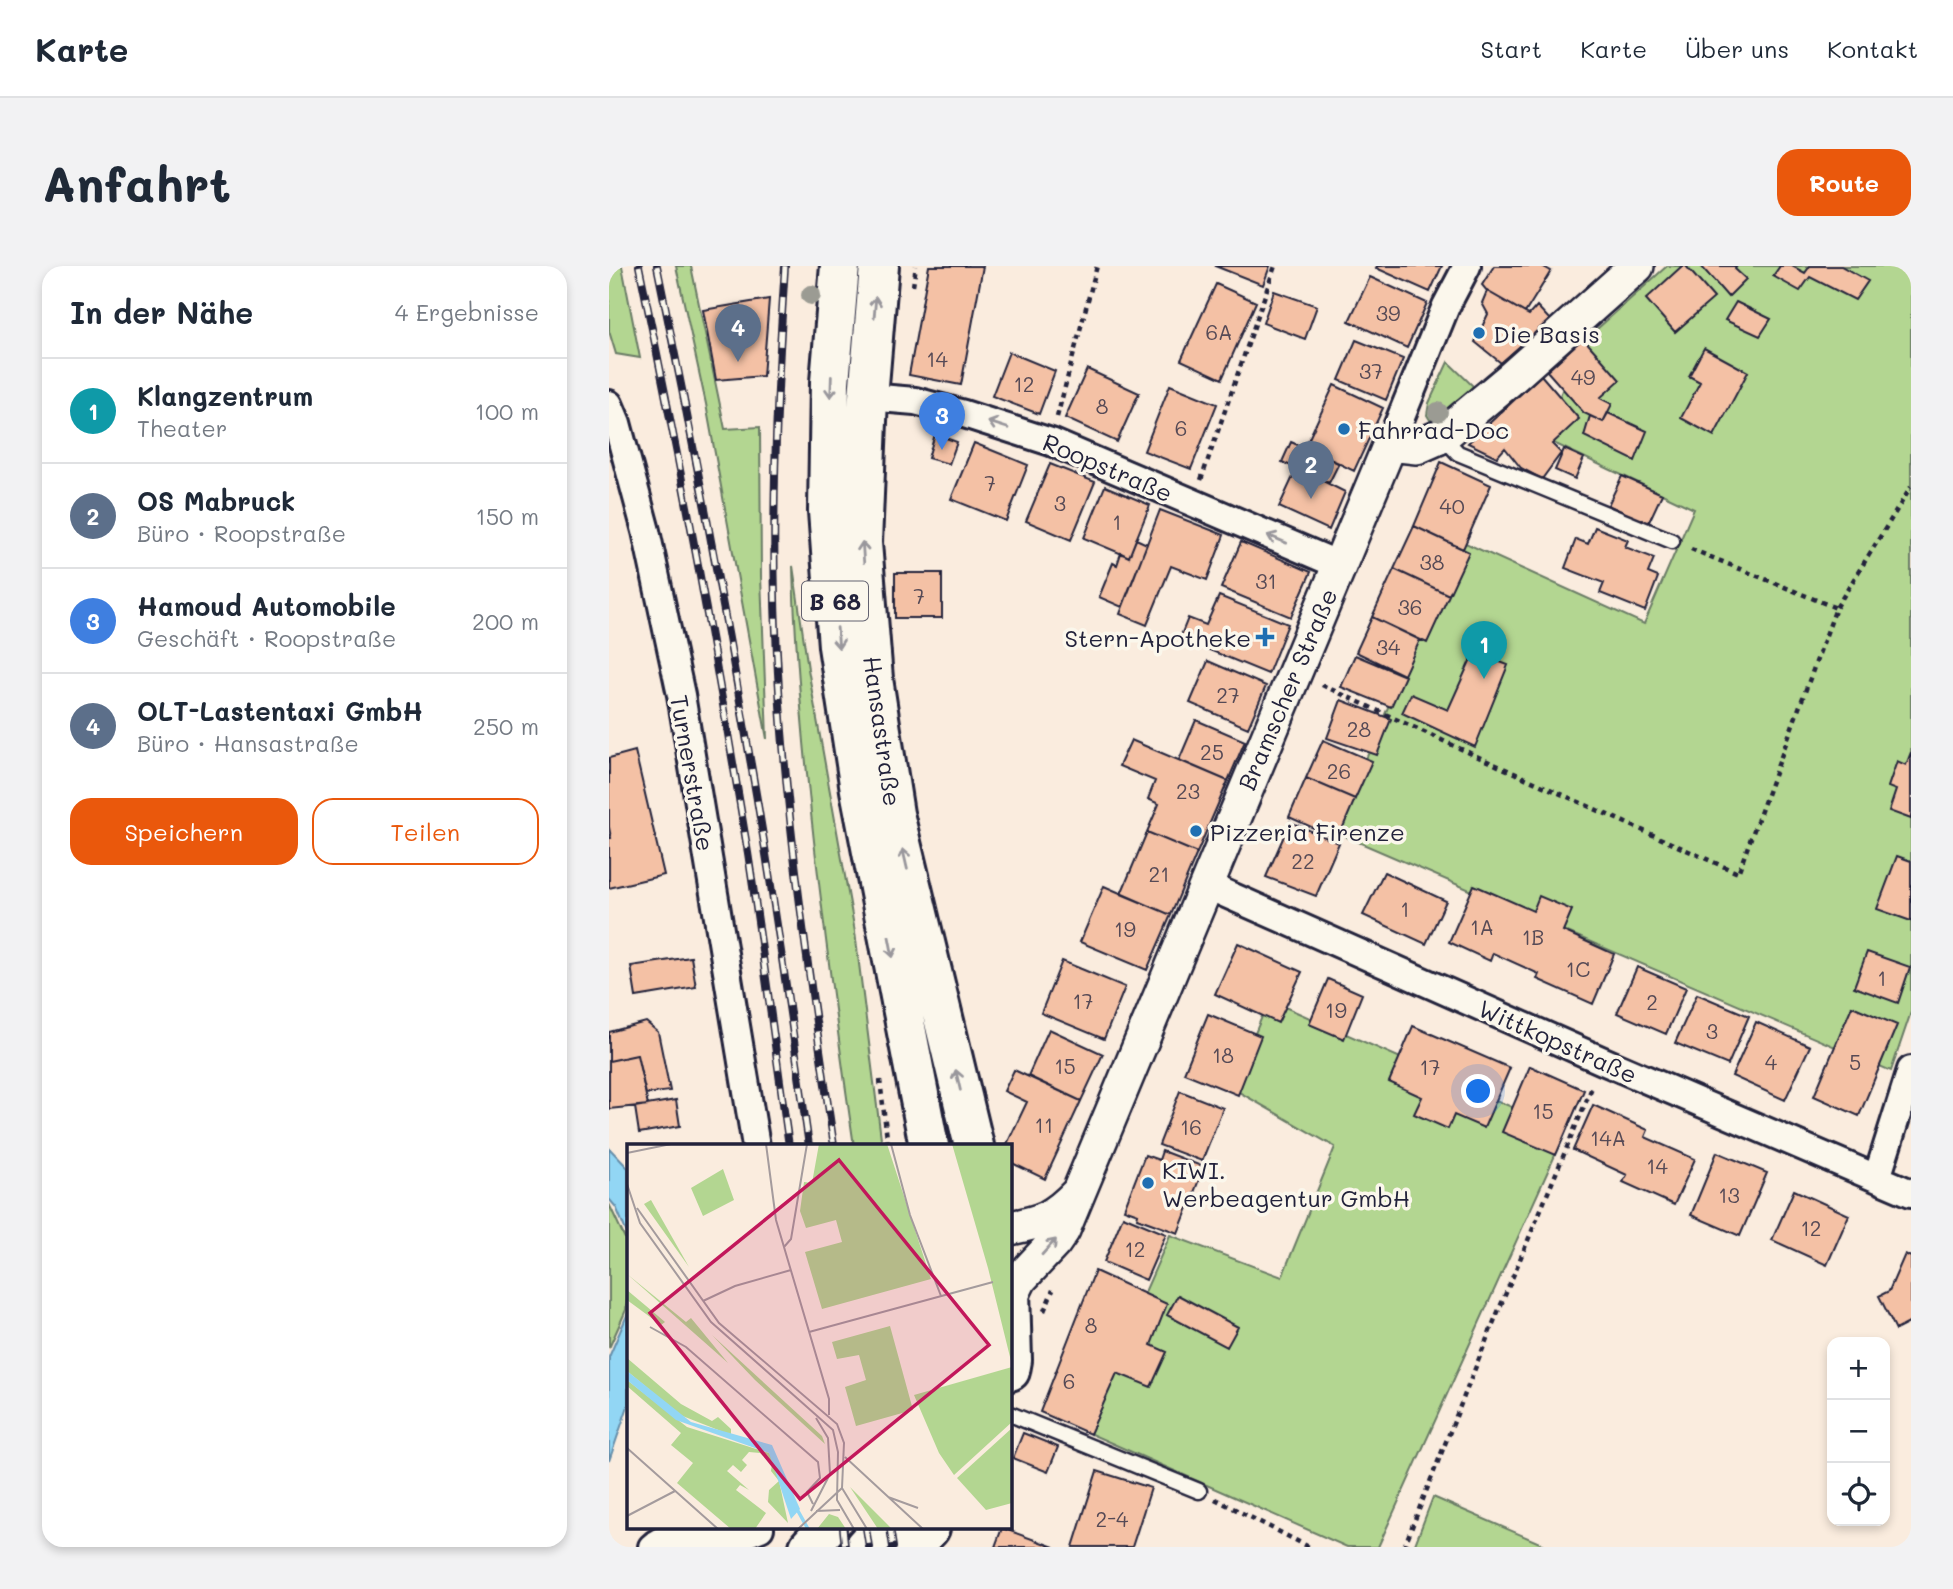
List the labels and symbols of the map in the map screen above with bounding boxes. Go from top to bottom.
one-way arrow [869,296,882,319]
house number: 39 [1376,299,1400,326]
pin: 4 [715,304,761,362]
house number: 6A [1205,318,1233,345]
place label: Die Basis [1493,318,1600,349]
marker: Die Basis [1471,325,1487,341]
house number: 14 [926,345,949,372]
house number: 37 [1359,357,1383,384]
house number: 49 [1571,363,1595,390]
house number: 12 [1013,370,1035,397]
one-way arrow [824,375,837,398]
pin: 3 [919,392,965,450]
house number: 8 [1096,392,1108,419]
house number: 6 [1175,414,1187,441]
place label: Fahrrad-Doc [1358,414,1509,445]
one-way arrow [987,418,1009,431]
marker: Fahrrad-Doc [1336,421,1352,437]
street label: Roopstraße [1038,426,1178,508]
pin: 2 [1288,441,1334,499]
house number: 7 [984,469,996,496]
house number: 3 [1054,489,1066,516]
house number: 40 [1439,492,1465,519]
house number: 1 [1112,508,1122,535]
one-way arrow [1266,531,1288,544]
one-way arrow [856,541,869,564]
house number: 38 [1419,548,1445,575]
house number: 31 [1255,567,1277,594]
road number: B 68 [802,582,868,620]
house number: 7 [913,582,925,609]
street label: Bramscher Straße [1231,583,1343,795]
house number: 36 [1398,593,1423,620]
pin: 1 [1461,621,1507,679]
place label: Stern-Apotheke [1064,622,1251,653]
one-way arrow [832,627,845,649]
marker: Stern-Apotheke [1257,629,1273,645]
house number: 34 [1376,633,1401,660]
street label: Hansastraße [857,654,909,808]
house number: 27 [1216,681,1240,708]
street label: Turnerstraße [664,692,722,854]
house number: 28 [1347,715,1371,742]
house number: 25 [1200,738,1224,765]
house number: 26 [1327,757,1351,784]
house number: 23 [1176,777,1200,804]
place label: Pizzeria Firenze [1210,816,1405,847]
marker: Pizzeria Firenze [1188,823,1204,839]
house number: 22 [1291,847,1315,874]
one-way arrow [898,848,911,871]
house number: 21 [1148,860,1170,887]
house number: 1 [1400,895,1410,922]
house number: 1A [1470,913,1494,940]
house number: 19 [1114,915,1136,942]
house number: 1B [1522,923,1544,950]
one-way arrow [884,935,898,958]
house number: 1C [1566,955,1590,982]
house number: 1 [1877,964,1887,991]
house number: 17 [1072,987,1094,1014]
house number: 2 [1646,988,1658,1015]
street label: Wittkopstraße [1474,992,1642,1090]
house number: 19 [1325,996,1347,1023]
house number: 3 [1706,1017,1718,1044]
house number: 18 [1212,1041,1234,1068]
house number: 4 [1765,1048,1778,1075]
house number: 5 [1849,1048,1861,1075]
house number: 15 [1054,1052,1076,1079]
house number: 17 [1419,1053,1441,1080]
one-way arrow [951,1069,964,1092]
your location [1461,1074,1495,1108]
house number: 15 [1532,1097,1554,1124]
house number: 11 [1035,1111,1053,1138]
house number: 16 [1180,1113,1202,1140]
house number: 14A [1590,1124,1626,1151]
inset map [627,1144,1011,1530]
house number: 14 [1646,1152,1669,1179]
place label: KIWI. Werbeagentur GmbH [1162,1154,1410,1213]
marker: KIWI. Werbeagentur GmbH [1140,1175,1156,1191]
house number: 13 [1718,1181,1740,1208]
house number: 12 [1800,1214,1822,1241]
house number: 12 [1124,1235,1146,1262]
one-way arrow [1041,1238,1057,1256]
house number: 8 [1085,1311,1097,1338]
house number: 6 [1063,1367,1075,1394]
house number: 2-4 [1096,1505,1129,1532]

